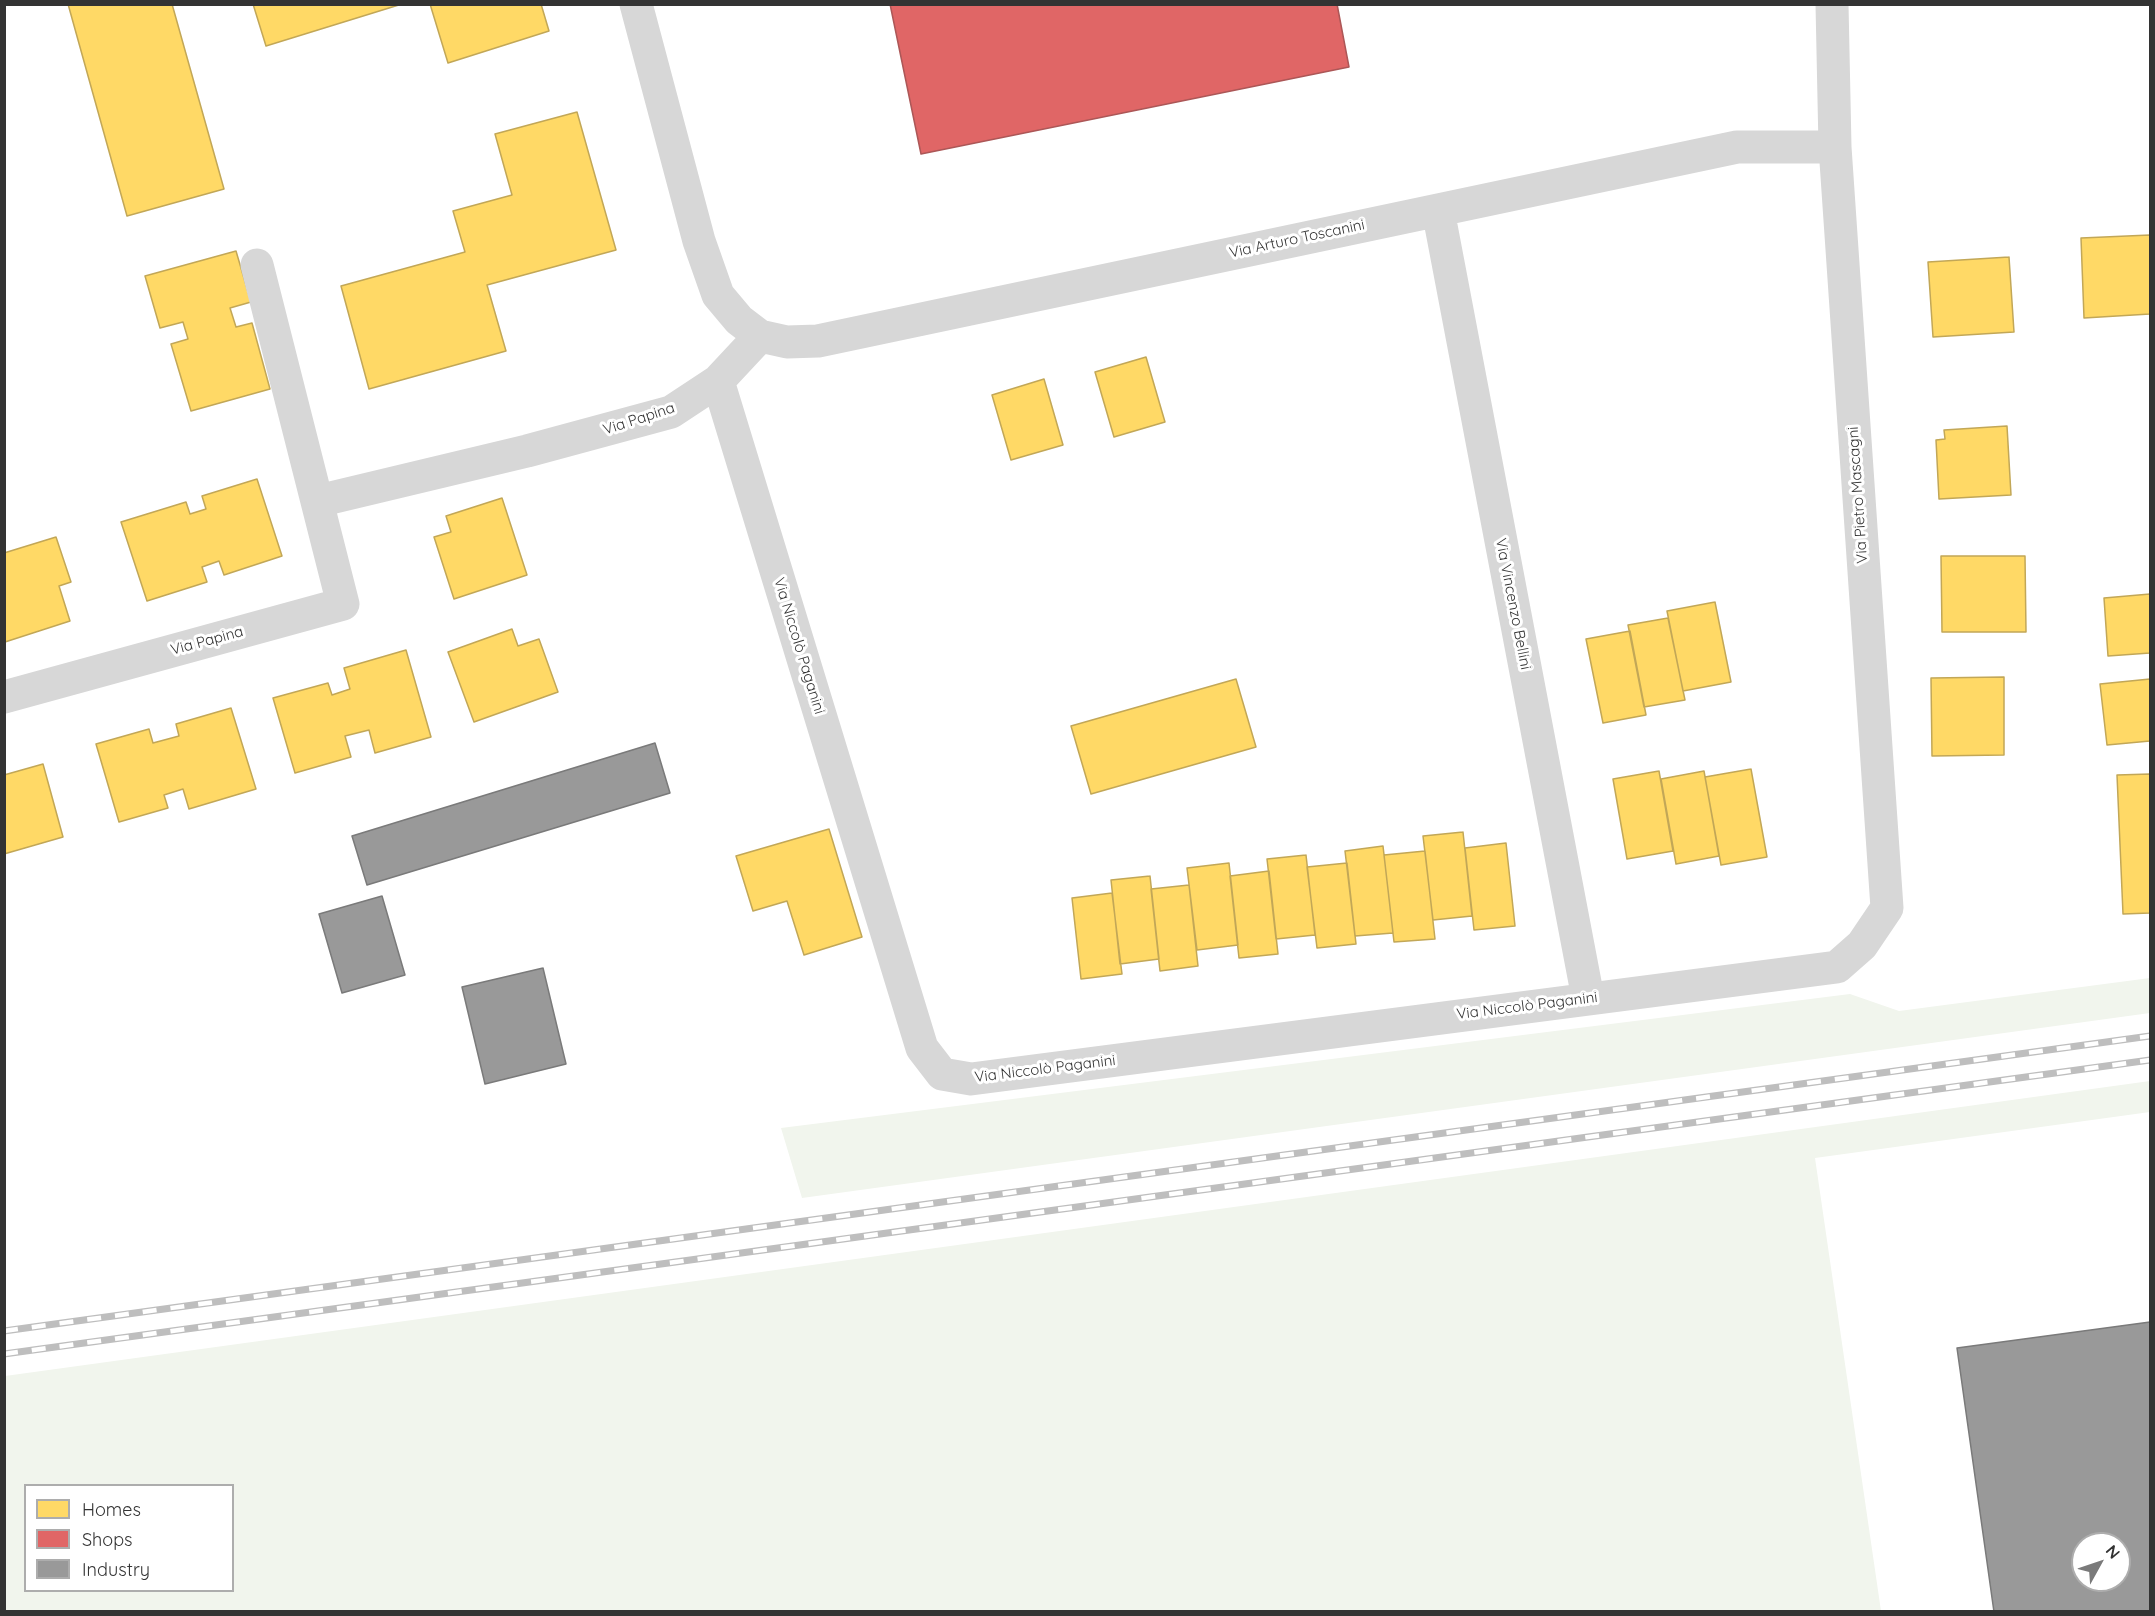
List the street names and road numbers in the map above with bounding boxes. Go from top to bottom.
street label: Via Arturo Toscanini [1228,216,1366,262]
street label: Via Papina [601,399,677,439]
street label: Via Pietro Mascagni [1844,426,1872,564]
street label: Via Vincenzo Bellini [1491,537,1535,671]
street label: Via Niccolò Paganini [770,576,828,716]
street label: Via Papina [169,623,245,659]
street label: Via Niccolò Paganini [1456,988,1598,1024]
street label: Via Niccolò Paganini [974,1051,1116,1087]

